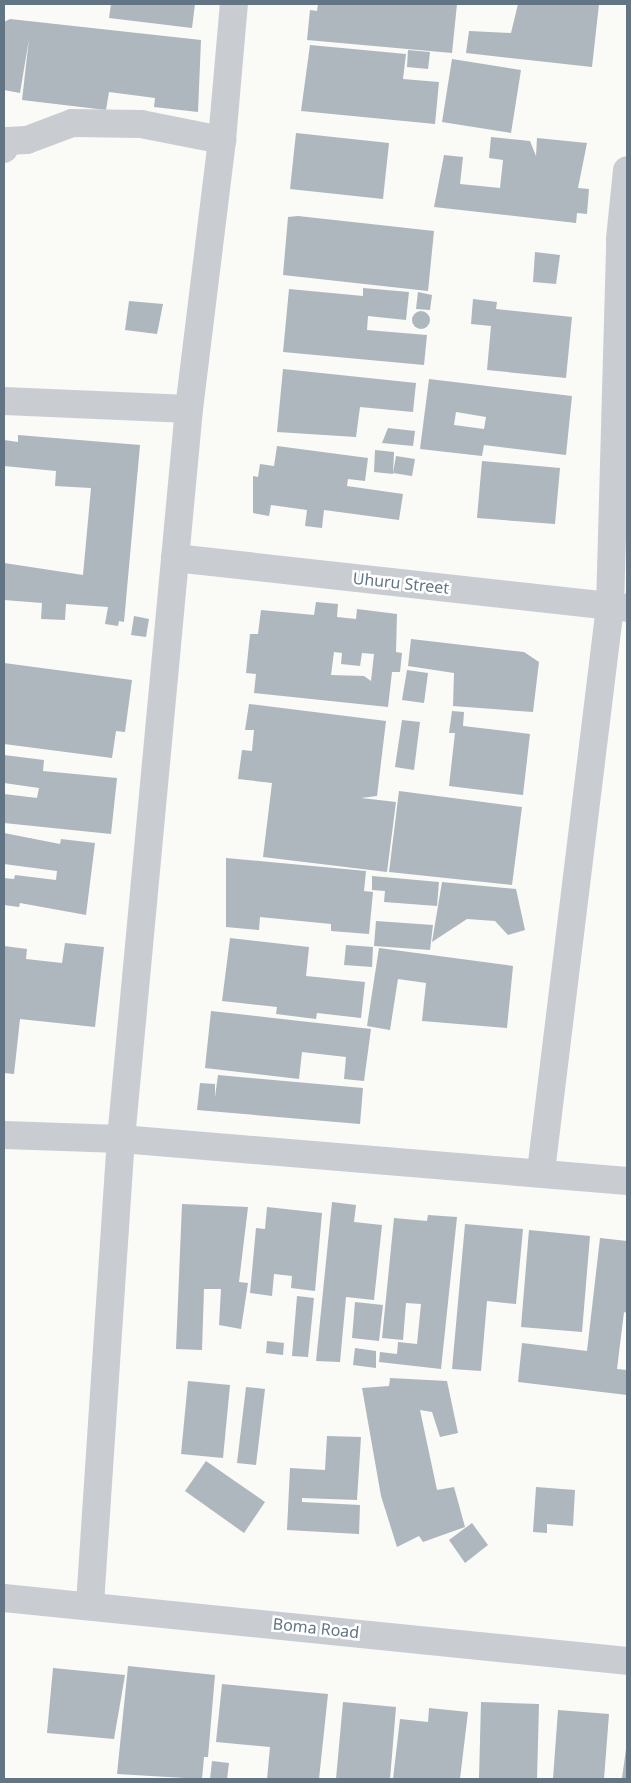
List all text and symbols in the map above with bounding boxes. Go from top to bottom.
street label: Uhuru Street [352,568,450,598]
street label: Boma Road [272,1614,360,1642]

